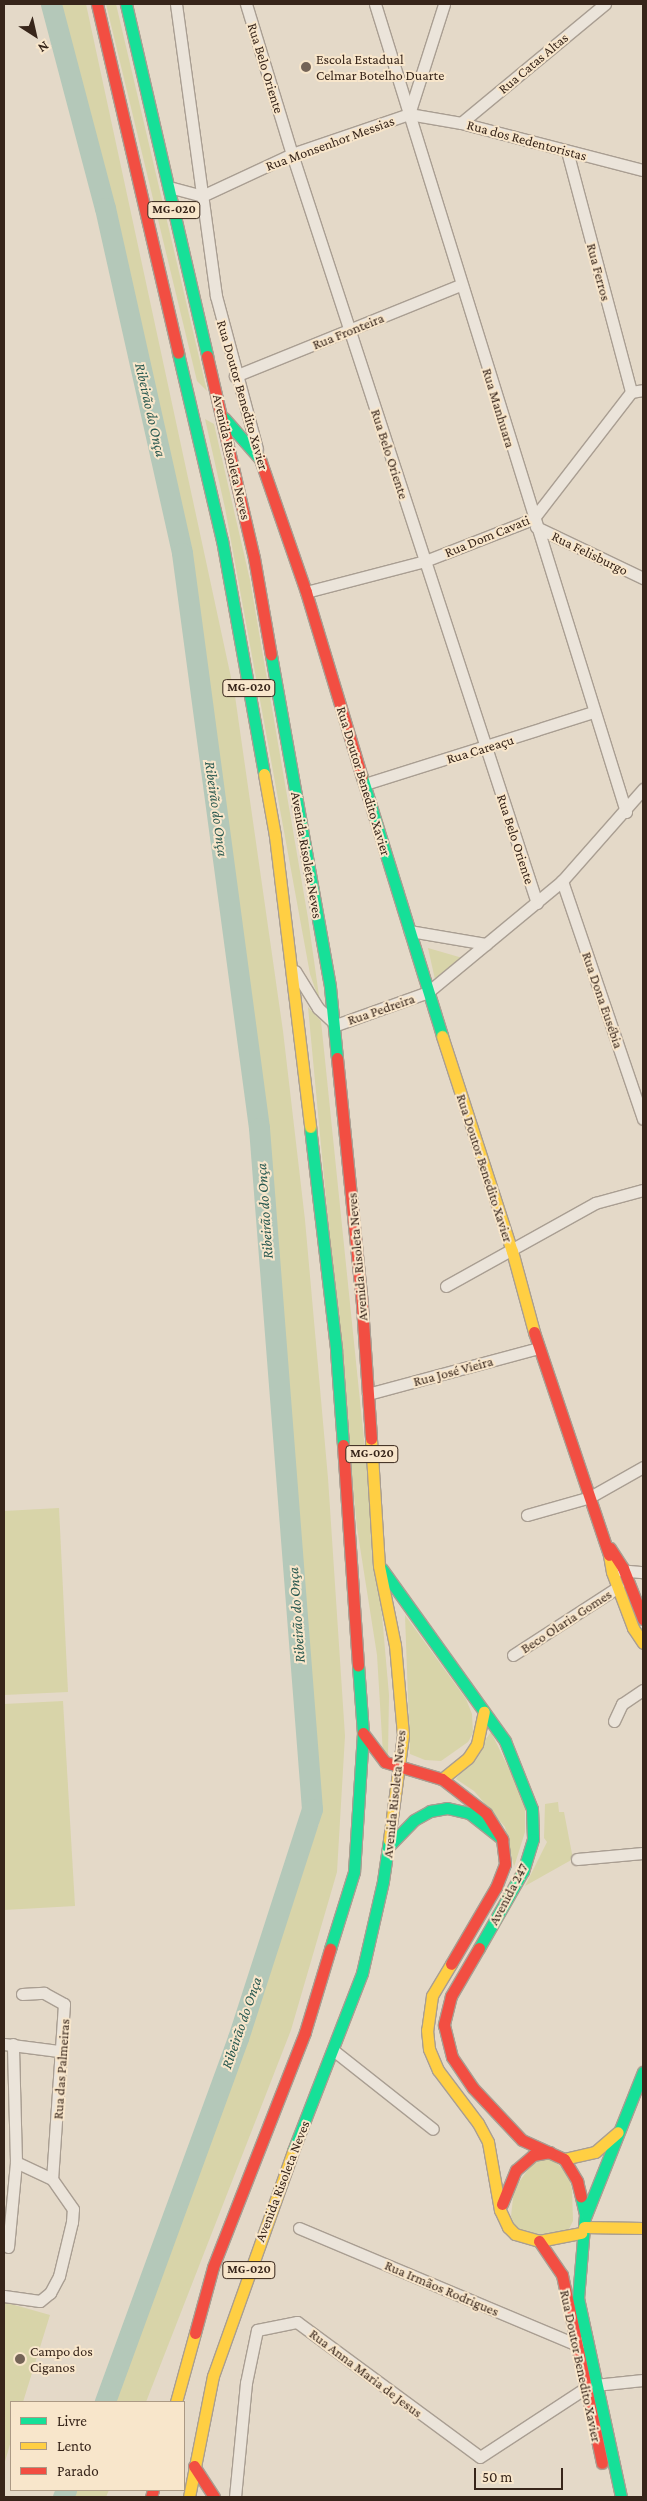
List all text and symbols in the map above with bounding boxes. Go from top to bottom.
north arrow [10,10,60,60]
street label: Rua Belo Oriente [244,21,288,115]
street label: Rua Catas Altas [495,29,571,97]
text: N [35,38,52,57]
place label: Escola Estadual Celmar Botelho Duarte [316,51,444,84]
marker: Escola Estadual Celmar Botelho Duarte [300,61,312,73]
street label: Rua Monsenhor Messias [263,112,397,174]
street label: Rua dos Redentoristas [465,116,589,164]
road number: MG-020 [146,200,202,220]
street label: Rua Ferros [583,241,615,303]
street label: Rua Fronteira [310,309,386,353]
street label: Rua Doutor Benedito Xavier [214,318,272,472]
water label: Ribeirão do Onça [130,361,170,459]
street label: Rua Manhuara [479,366,519,450]
street label: Avenida Risoleta Neves [209,393,255,521]
street label: Rua Belo Oriente [368,407,412,501]
street label: Rua Dom Cavati [442,511,532,561]
street label: Rua Felisburgo [549,527,631,579]
road number: MG-020 [222,678,276,698]
street label: Rua Doutor Benedito Xavier [333,704,395,858]
street label: Rua Careaçu [444,731,516,767]
water label: Ribeirão do Onça [200,760,232,858]
street label: Avenida Risoleta Neves [288,790,326,920]
street label: Rua Belo Oriente [494,792,538,886]
street label: Rua Dona Eusébia [579,950,627,1050]
street label: Rua Pedreira [345,990,417,1028]
street label: Rua Doutor Benedito Xavier [453,1092,517,1244]
water label: Ribeirão do Onça [253,1162,277,1260]
street label: Avenida Risoleta Neves [343,1192,371,1322]
street label: Rua José Vieira [411,1352,495,1390]
road number: MG-020 [344,1445,400,1464]
water label: Ribeirão do Onça [285,1566,309,1664]
street label: Beco Olaria Gomes [517,1585,615,1657]
street label: Avenida Risoleta Neves [379,1729,409,1859]
street label: Avenida 247 [485,1860,531,1928]
water label: Ribeirão do Onça [218,1975,266,2071]
street label: Rua das Palmeiras [49,2018,73,2120]
street label: Avenida Risoleta Neves [251,2118,313,2244]
street label: Rua Irmãos Rodrigues [382,2256,502,2320]
road number: MG-020 [222,2260,276,2280]
street label: Rua Doutor Benedito Xavier [557,2288,605,2444]
street label: Rua Anna Maria de Jesus [306,2325,426,2421]
place label: Campo dos Ciganos [30,2343,93,2376]
marker: Campo dos Ciganos [14,2353,26,2365]
legend [10,2401,185,2491]
text: Livre [57,2413,87,2429]
text: Lento [57,2438,91,2454]
scale bar [477,2458,566,2490]
text: Parado [57,2463,99,2479]
text: 50 m [482,2469,512,2485]

